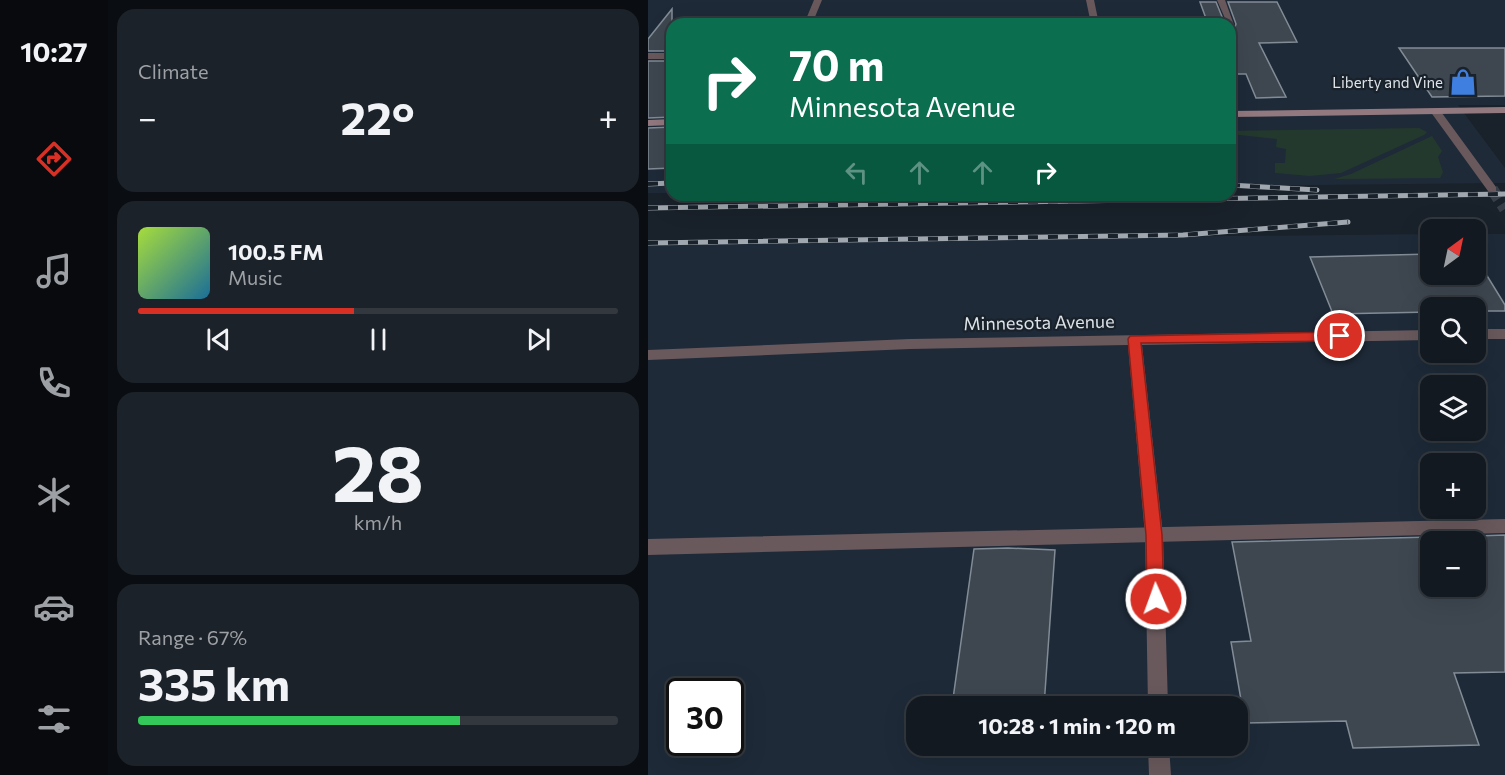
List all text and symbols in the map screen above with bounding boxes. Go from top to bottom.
text: 10:27 [20,35,88,68]
text: 70 m [789,38,884,90]
icon: right [690,42,768,120]
text: Climate [138,59,208,83]
shop icon: Liberty and Vine [1448,67,1478,97]
place label: Liberty and Vine [1332,73,1443,91]
text: 22° [341,89,415,144]
text: Minnesota Avenue [789,90,1016,123]
text: − [138,96,157,137]
text: + [599,96,618,137]
icon: directions [33,138,75,180]
icon: left [840,156,873,189]
icon: ahead [903,156,936,189]
icon: ahead [966,156,999,189]
icon: right [1029,156,1062,189]
north arrow [1420,219,1486,285]
map controls [1420,219,1486,597]
text: 100.5 FM [228,238,324,265]
icon: music [33,250,75,292]
text: Music [228,265,282,289]
button: search [1420,297,1486,363]
street label: Minnesota Avenue [963,310,1115,334]
pin [1314,310,1365,361]
icon: arrive [1323,319,1356,352]
icon: previous [202,323,235,356]
icon: pause [362,323,395,356]
icon: next [522,323,555,356]
icon: phone [33,362,75,404]
button: layers [1420,375,1486,441]
text: 28 [332,423,424,518]
button: + [1420,453,1486,519]
icon: climate [33,474,75,516]
text: km/h [354,510,402,534]
button: − [1420,531,1486,597]
position arrow [1124,567,1188,631]
icon: car [33,586,75,628]
text: Range · 67% [138,625,247,649]
text: 335 km [138,655,290,710]
speed limit sign: 30 [666,678,744,756]
icon: filters [33,698,75,740]
text: 10:28 · 1 min · 120 m [978,712,1176,739]

